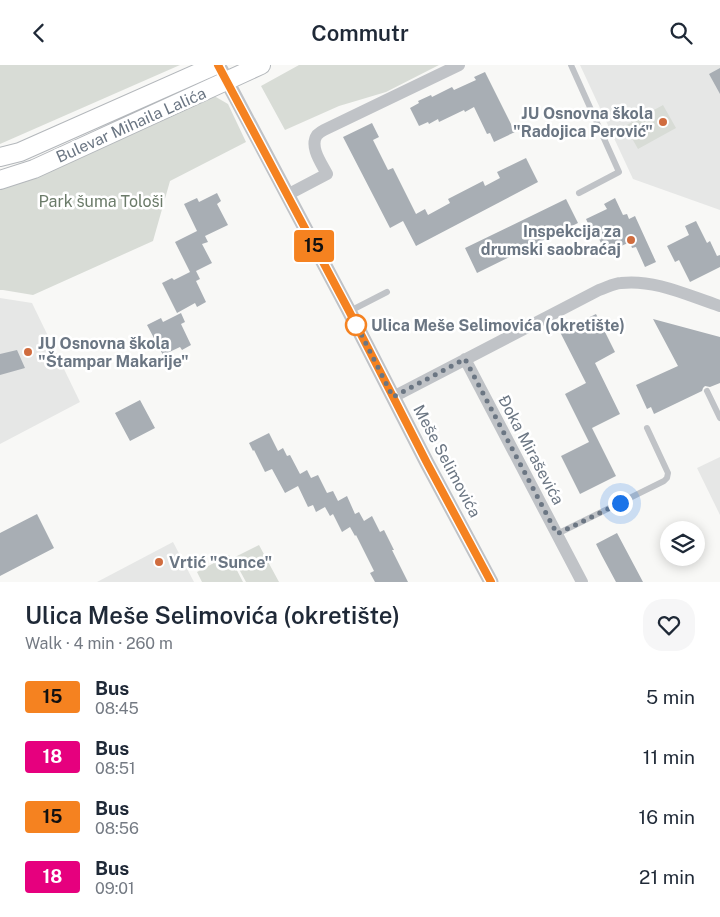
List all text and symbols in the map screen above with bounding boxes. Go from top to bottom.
icon: back [25,19,53,47]
icon: search [667,19,695,47]
text: Commutr [311,20,409,46]
street label: Bulevar Mihaila Lalića [53,83,209,167]
place label: JU Osnovna škola "Radojica Perović" [513,104,653,141]
marker: JU Osnovna škola "Radojica Perović" [657,116,669,128]
park label: Park šuma Tološi [39,192,163,211]
place label: Inspekcija za drumski saobraćaj [481,222,621,259]
line badge: 15 [292,230,336,262]
marker: Inspekcija za drumski saobraćaj [625,234,637,246]
text: 15 [304,235,324,256]
marker: Ulica Meše Selimovića (okretište) [345,314,367,336]
place label: Ulica Meše Selimovića (okretište) [371,316,625,335]
place label: JU Osnovna škola "Štampar Makarije" [38,334,189,371]
marker: JU Osnovna škola "Štampar Makarije" [22,346,34,358]
street label: Đoka Miraševića [494,392,568,508]
street label: Meše Selimovića [409,401,485,521]
your location [608,491,633,516]
map controls [660,521,705,566]
button: layers [660,521,705,566]
place label: Vrtić "Sunce" [169,553,272,572]
marker: Vrtić "Sunce" [153,556,165,568]
button: heart [643,599,695,651]
text: Ulica Meše Selimovića (okretište) [25,601,400,629]
text: Walk · 4 min · 260 m [25,634,173,653]
text: Bus [95,677,129,699]
text: 15 [43,686,62,707]
text: 5 min [646,686,695,708]
text: 08:45 [95,699,139,718]
text: Bus [95,737,129,759]
text: 18 [43,746,62,767]
text: 11 min [643,746,695,768]
text: 08:51 [95,759,135,778]
text: Bus [95,797,129,819]
text: 15 [43,806,62,827]
text: 16 min [639,806,695,828]
text: 08:56 [95,819,139,838]
text: Bus [95,857,129,879]
text: 18 [43,866,62,887]
text: 21 min [639,866,695,888]
text: 09:01 [95,879,135,898]

